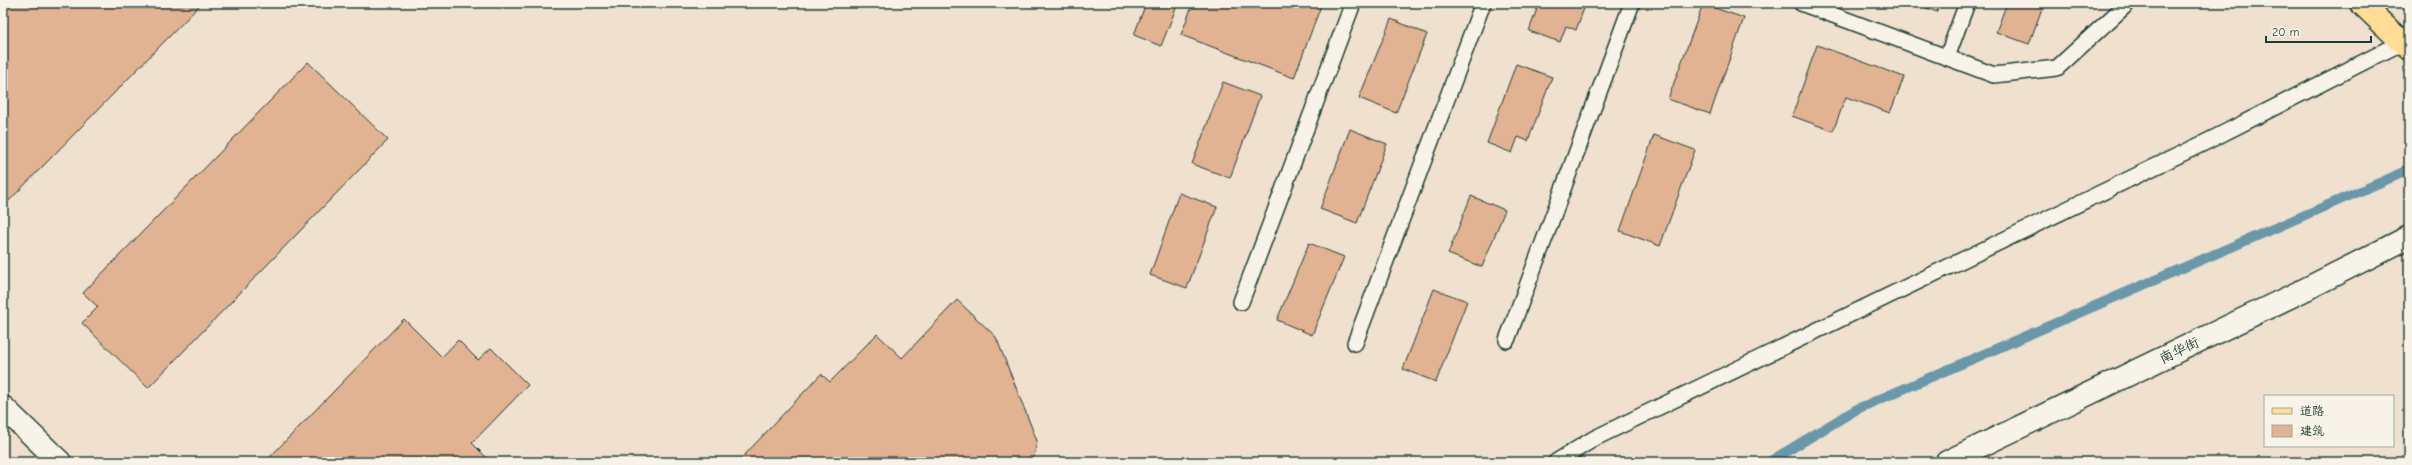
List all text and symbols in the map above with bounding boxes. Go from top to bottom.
scale bar [2266,18,2371,44]
text: 20 m [2272,25,2300,39]
street label: 南华街 [2157,334,2202,367]
legend [2264,395,2394,447]
text: 道路 [2300,404,2324,418]
text: 建筑 [2300,424,2324,438]

